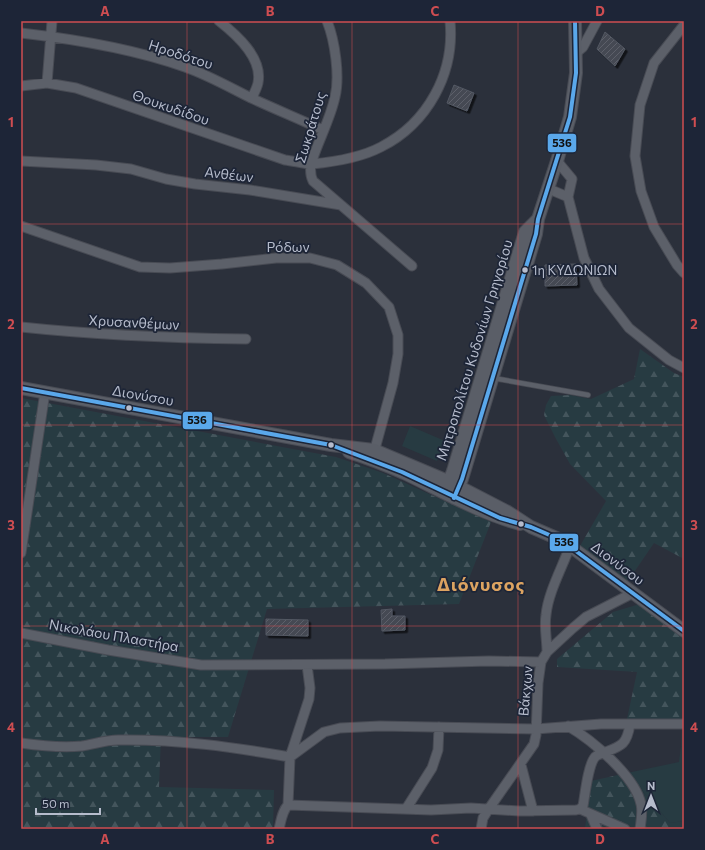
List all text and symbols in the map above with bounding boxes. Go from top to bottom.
text: A [100,3,110,19]
text: B [266,3,275,19]
text: C [431,3,440,19]
text: D [595,3,605,19]
street label: Ηροδότου [147,36,215,72]
street label: Θουκυδίδου [130,86,212,128]
street label: Σωκράτους [291,89,329,165]
text: 1 [8,114,14,130]
text: 1 [691,114,697,130]
line badge: 536 [547,133,577,153]
text: 536 [552,136,572,149]
street label: Ανθέων [204,163,254,185]
street label: Μητροπολίτου Κυδονίων Γρηγορίου [432,237,516,463]
street label: Ρόδων [267,238,309,255]
place label: 1η ΚΥΔΩΝΙΩΝ [532,262,617,278]
marker: 1η ΚΥΔΩΝΙΩΝ [520,265,530,275]
street label: Χρυσανθέμων [88,311,180,333]
text: 2 [7,316,15,332]
text: 2 [690,316,698,332]
street label: Διονύσου [111,381,175,409]
unlabelled marker [124,403,134,413]
line badge: 536 [182,411,213,430]
text: 536 [187,413,207,426]
unlabelled marker [326,440,336,450]
text: 3 [7,517,15,533]
text: 3 [690,517,698,533]
unlabelled marker [516,519,526,529]
line badge: 536 [549,533,579,552]
text: 536 [554,535,574,548]
street label: Διονύσου [588,537,648,589]
district label: Διόνυσος [437,573,525,595]
street label: Νικολάου Πλαστήρα [48,615,180,655]
street label: Βάκχων [514,665,536,717]
text: 4 [7,719,15,735]
text: 4 [690,719,698,735]
north arrow [631,776,671,816]
text: N [647,779,655,792]
scale bar [36,790,100,816]
text: 50 m [42,796,70,810]
text: A [100,831,110,847]
text: B [266,831,275,847]
text: C [431,831,440,847]
text: D [595,831,605,847]

